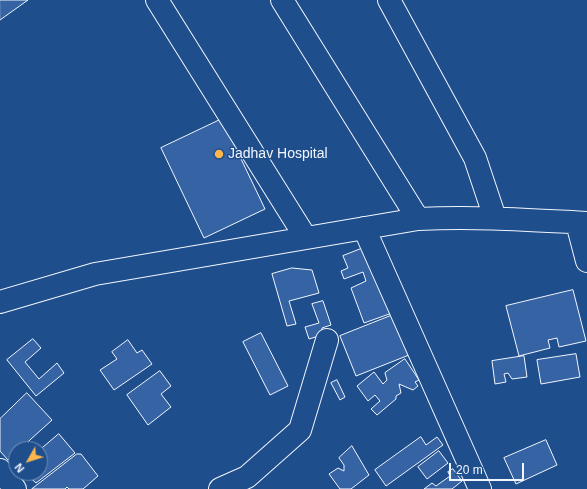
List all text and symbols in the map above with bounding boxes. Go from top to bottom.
place label: Jadhav Hospital [228,146,328,162]
marker: Jadhav Hospital [213,148,225,160]
north arrow [8,441,48,481]
scale bar [451,455,526,481]
text: N [12,461,27,475]
text: 20 m [456,463,483,477]

